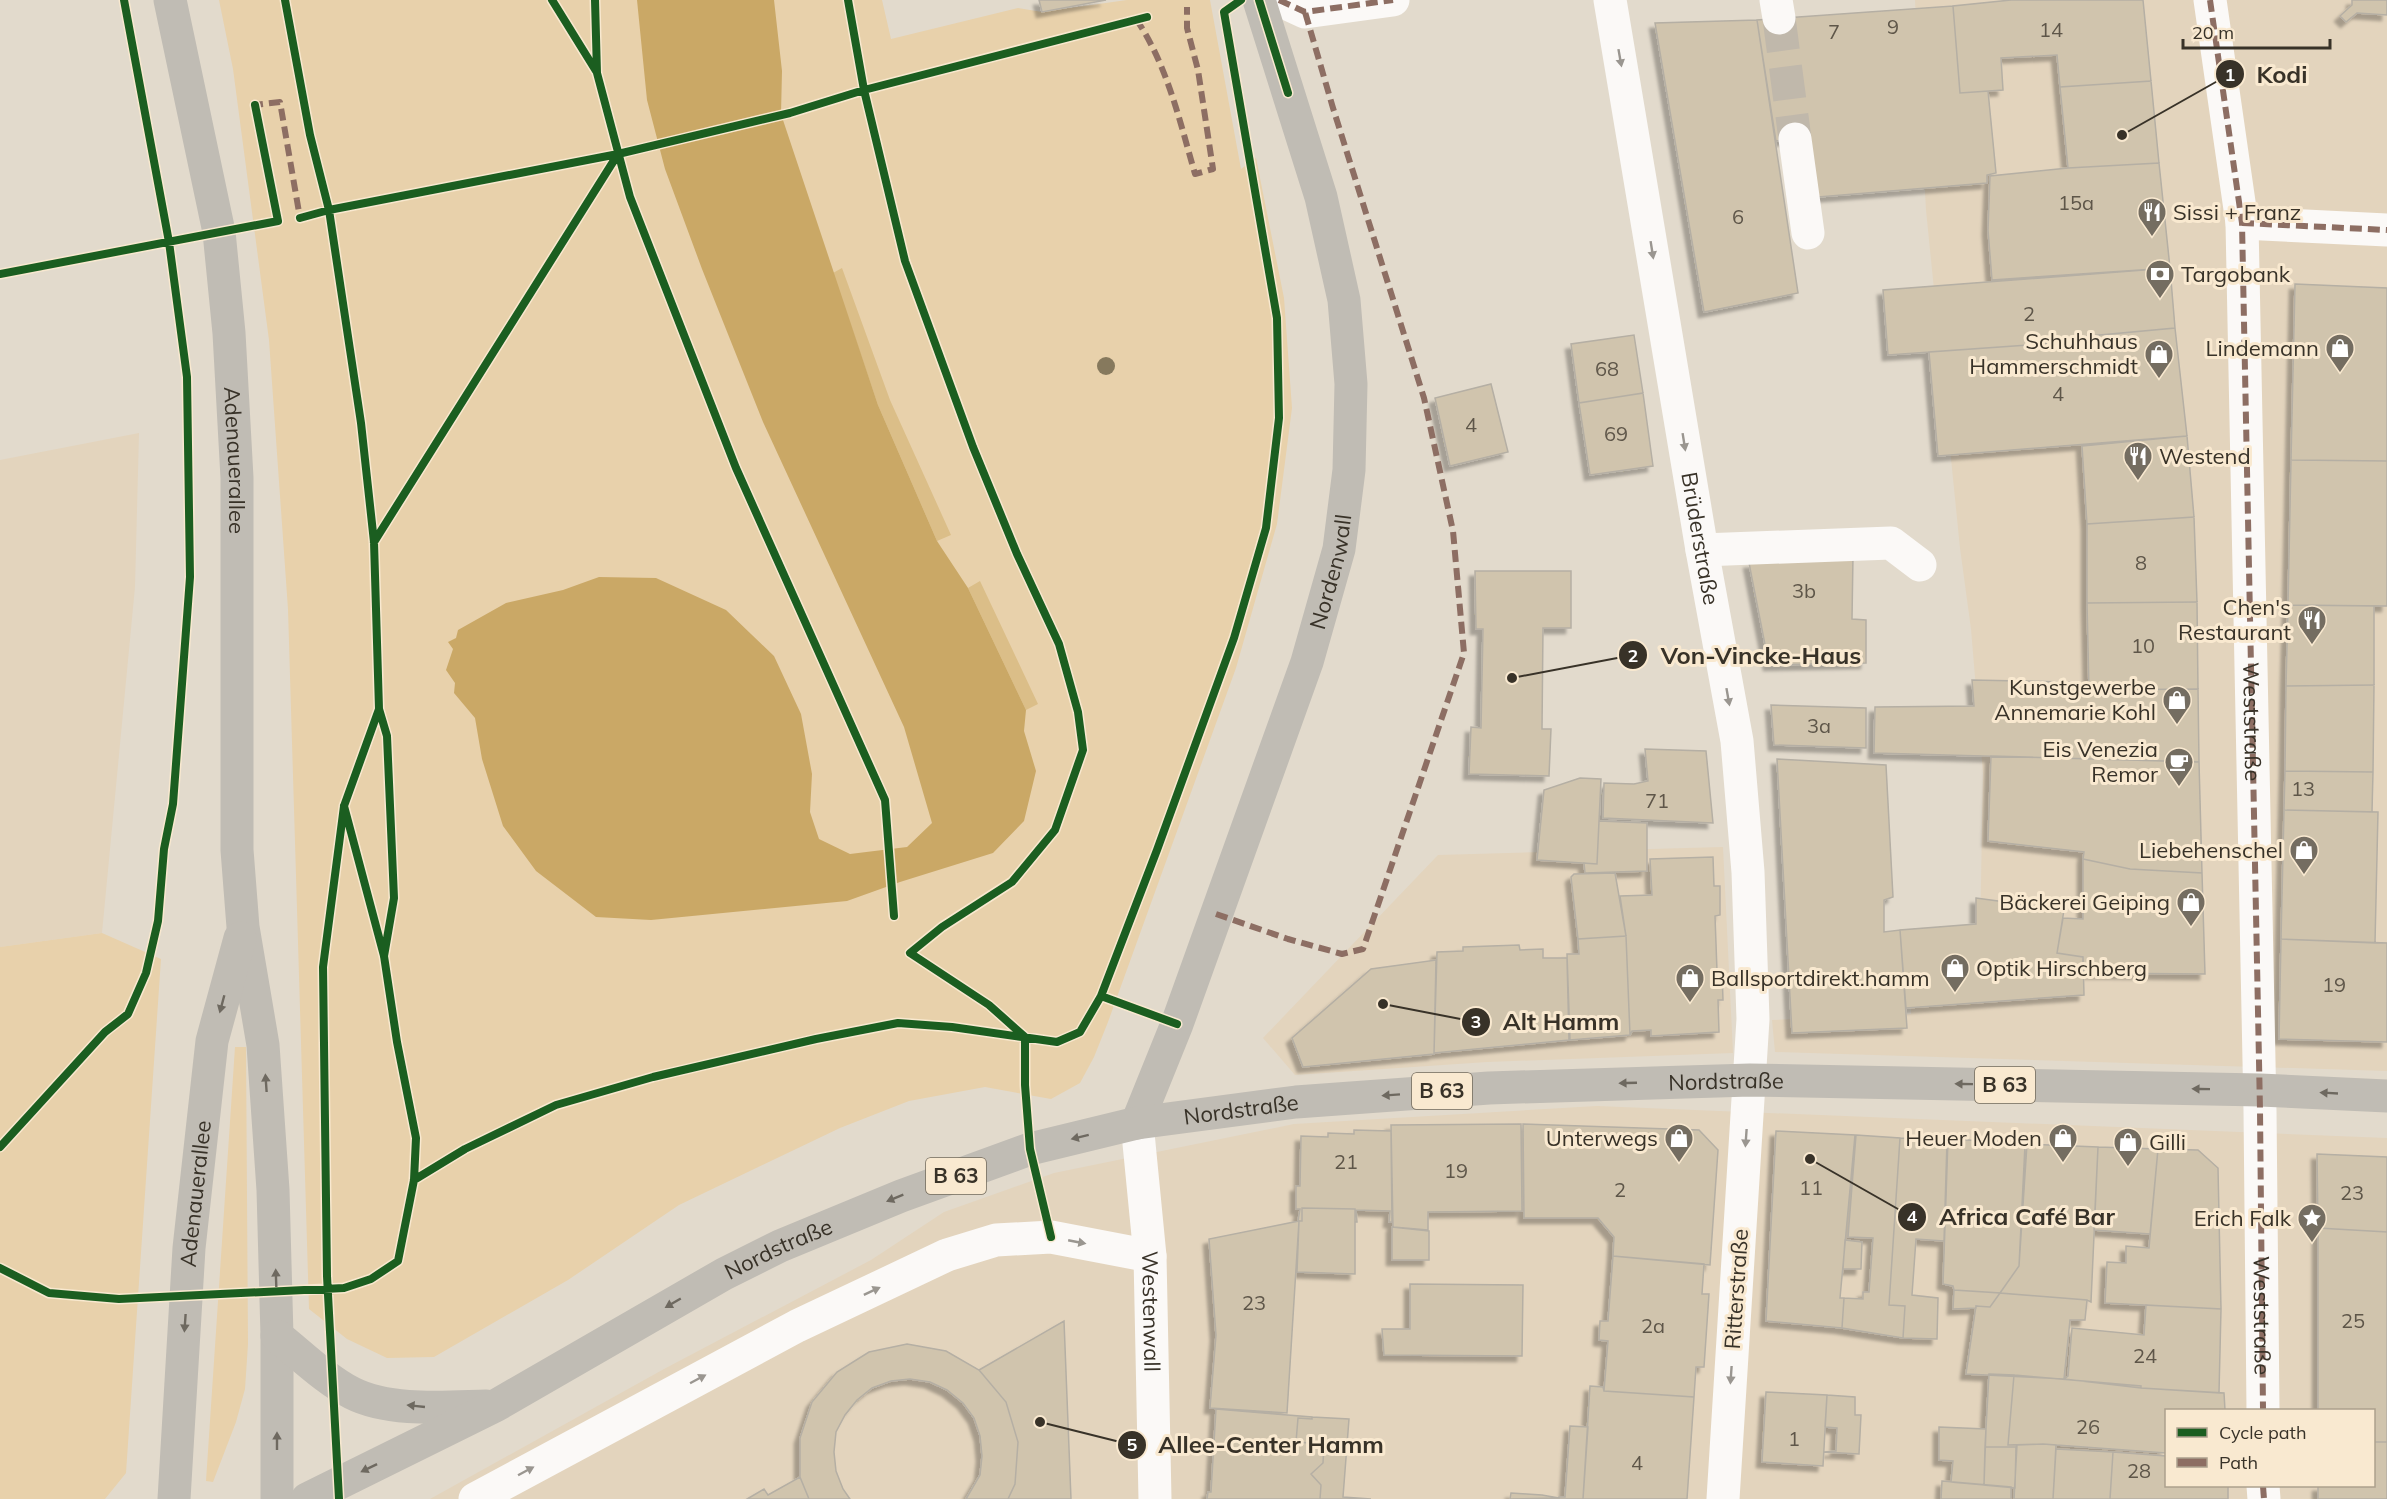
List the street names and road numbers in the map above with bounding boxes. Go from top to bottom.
street label: Adenauerallee [218,386,251,534]
street label: Brüderstraße [1675,470,1726,607]
street label: Nordenwall [1303,513,1357,632]
street label: Weststraße [2237,662,2267,781]
street label: Nordstraße [1668,1066,1784,1097]
road number: B 63 [1975,1067,2035,1103]
road number: B 63 [1412,1073,1472,1109]
street label: Nordstraße [1182,1088,1300,1131]
street label: Adenauerallee [174,1119,217,1268]
road number: B 63 [926,1158,986,1194]
street label: Nordstraße [720,1212,836,1286]
street label: Ritterstraße [1718,1228,1754,1350]
street label: Westenwall [1136,1251,1166,1372]
street label: Weststraße [2247,1256,2277,1375]

